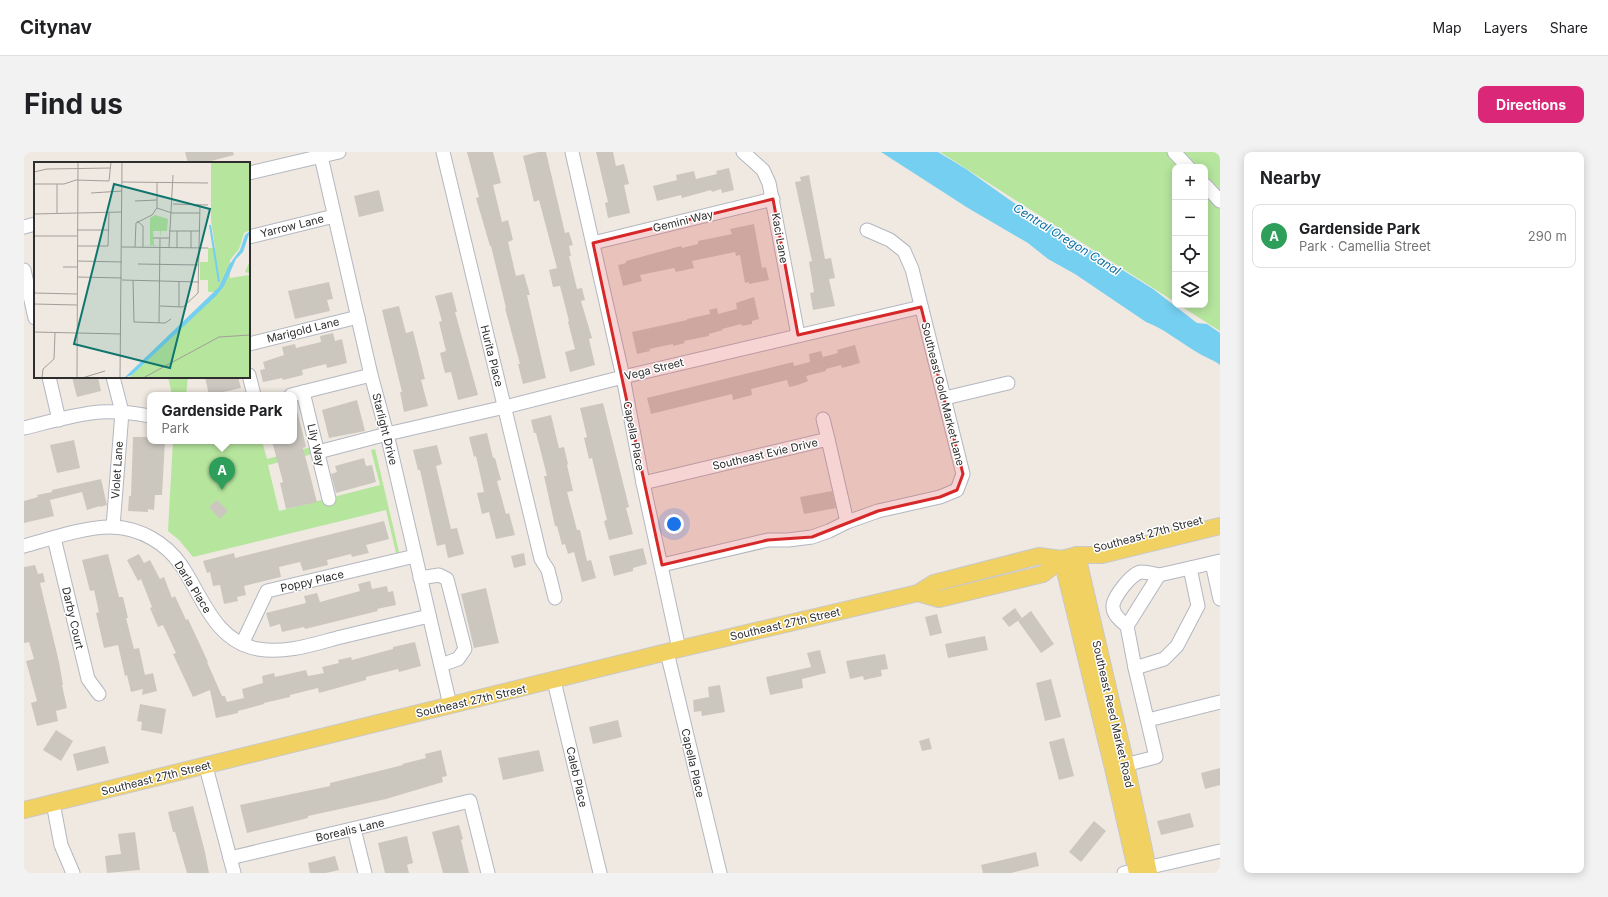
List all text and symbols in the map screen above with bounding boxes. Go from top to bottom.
text: Citynav [20,16,92,39]
text: Map [1433,19,1462,36]
text: Layers [1484,19,1528,36]
text: Share [1550,19,1588,36]
button: Directions [1478,86,1584,123]
text: Find us [24,87,123,121]
inset map [34,162,250,378]
map controls [1172,164,1208,308]
button: + [1172,164,1208,200]
text: Nearby [1260,168,1321,188]
water label: Central Oregon Canal [1011,200,1123,278]
button: − [1172,200,1208,236]
street label: Gemini Way [651,207,715,235]
street label: Yarrow Lane [259,211,325,241]
street label: Kaci Lane [769,212,791,264]
text: Gardenside Park [1299,219,1420,238]
text: A [1269,228,1279,244]
text: 290 m [1528,228,1567,244]
button: locate [1172,236,1208,272]
text: Park · Camellia Street [1299,238,1431,254]
button: layers [1172,272,1208,308]
street label: Marigold Lane [265,314,341,346]
street label: Southeast Gold Market Lane [918,321,968,467]
street label: Hurita Place [478,324,506,388]
street label: Vega Street [623,355,685,383]
popup [147,392,297,444]
street label: Starlight Drive [369,392,401,466]
street label: Capella Place [620,400,648,472]
text: Gardenside Park [161,401,283,420]
text: Park [161,420,189,436]
street label: Lily Way [304,422,328,468]
street label: Southeast Evie Drive [711,435,819,473]
street label: Violet Lane [108,441,126,499]
pin: A [209,457,235,490]
street label: Southeast 27th Street [1092,513,1205,555]
your location [664,514,684,534]
street label: Darla Place [171,558,215,616]
street label: Poppy Place [279,567,345,595]
street label: Darby Court [59,586,87,651]
street label: Southeast 27th Street [729,604,842,643]
street label: Southeast Reed Market Road [1089,639,1137,789]
street label: Southeast 27th Street [415,681,528,720]
street label: Capella Place [678,727,708,799]
street label: Caleb Place [563,745,591,809]
street label: Southeast 27th Street [100,757,213,798]
street label: Borealis Lane [314,815,386,845]

